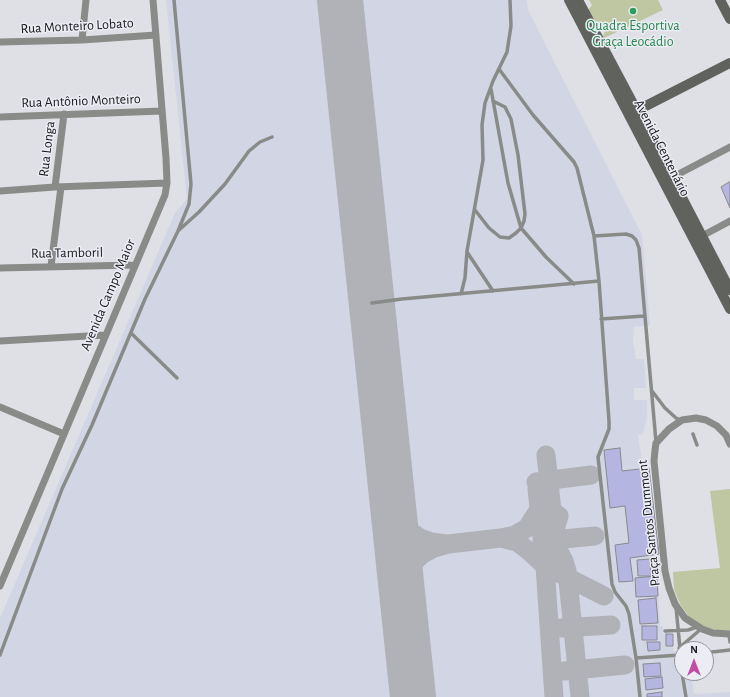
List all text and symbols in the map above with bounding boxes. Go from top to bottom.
marker: Quadra Esportiva Graça Leocádio [628,6,638,16]
street label: Rua Monteiro Lobato [20,15,134,37]
place label: Quadra Esportiva Graça Leocádio [586,18,680,50]
street label: Rua Antônio Monteiro [21,91,141,111]
street label: Avenida Centenário [630,97,694,199]
street label: Rua Longa [35,120,59,178]
street label: Avenida Campo Maior [77,237,139,353]
street label: Rua Tamboril [31,244,103,262]
street label: Praça Santos Dummont [634,459,664,587]
north arrow [674,641,714,681]
text: N [690,644,698,655]

